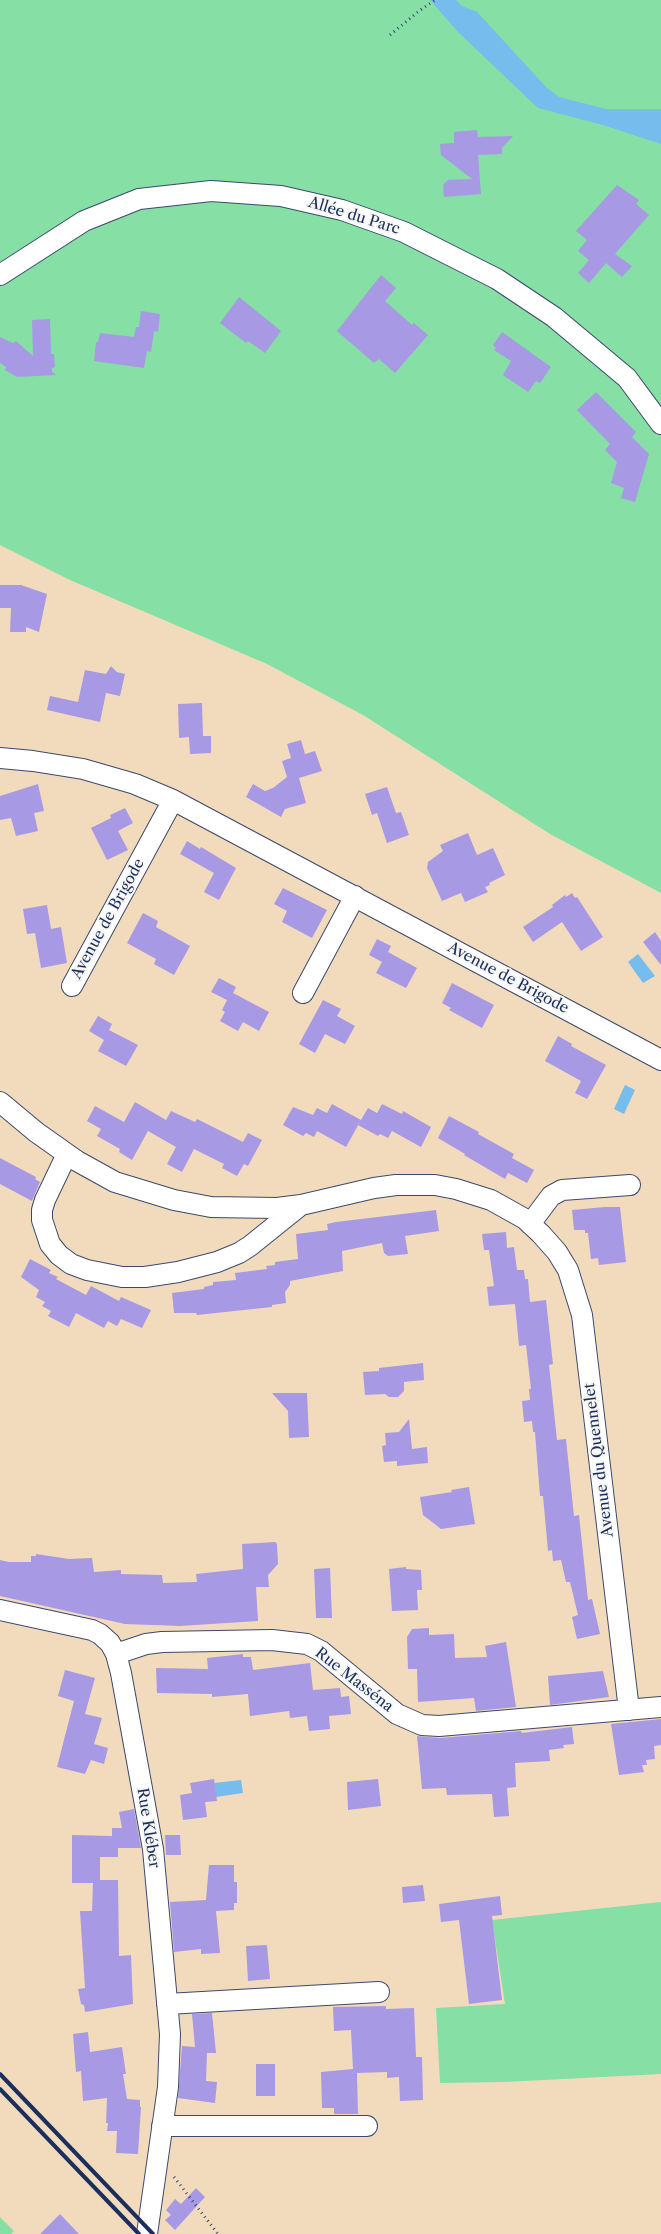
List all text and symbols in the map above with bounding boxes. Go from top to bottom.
street label: Allée du Parc [306,194,402,238]
street label: Avenue de Brigode [67,856,149,982]
street label: Avenue de Brigode [444,938,572,1018]
street label: Avenue du Quennelet [581,1382,617,1538]
street label: Rue Masséna [311,1644,397,1716]
street label: Rue Kléber [133,1787,163,1869]

